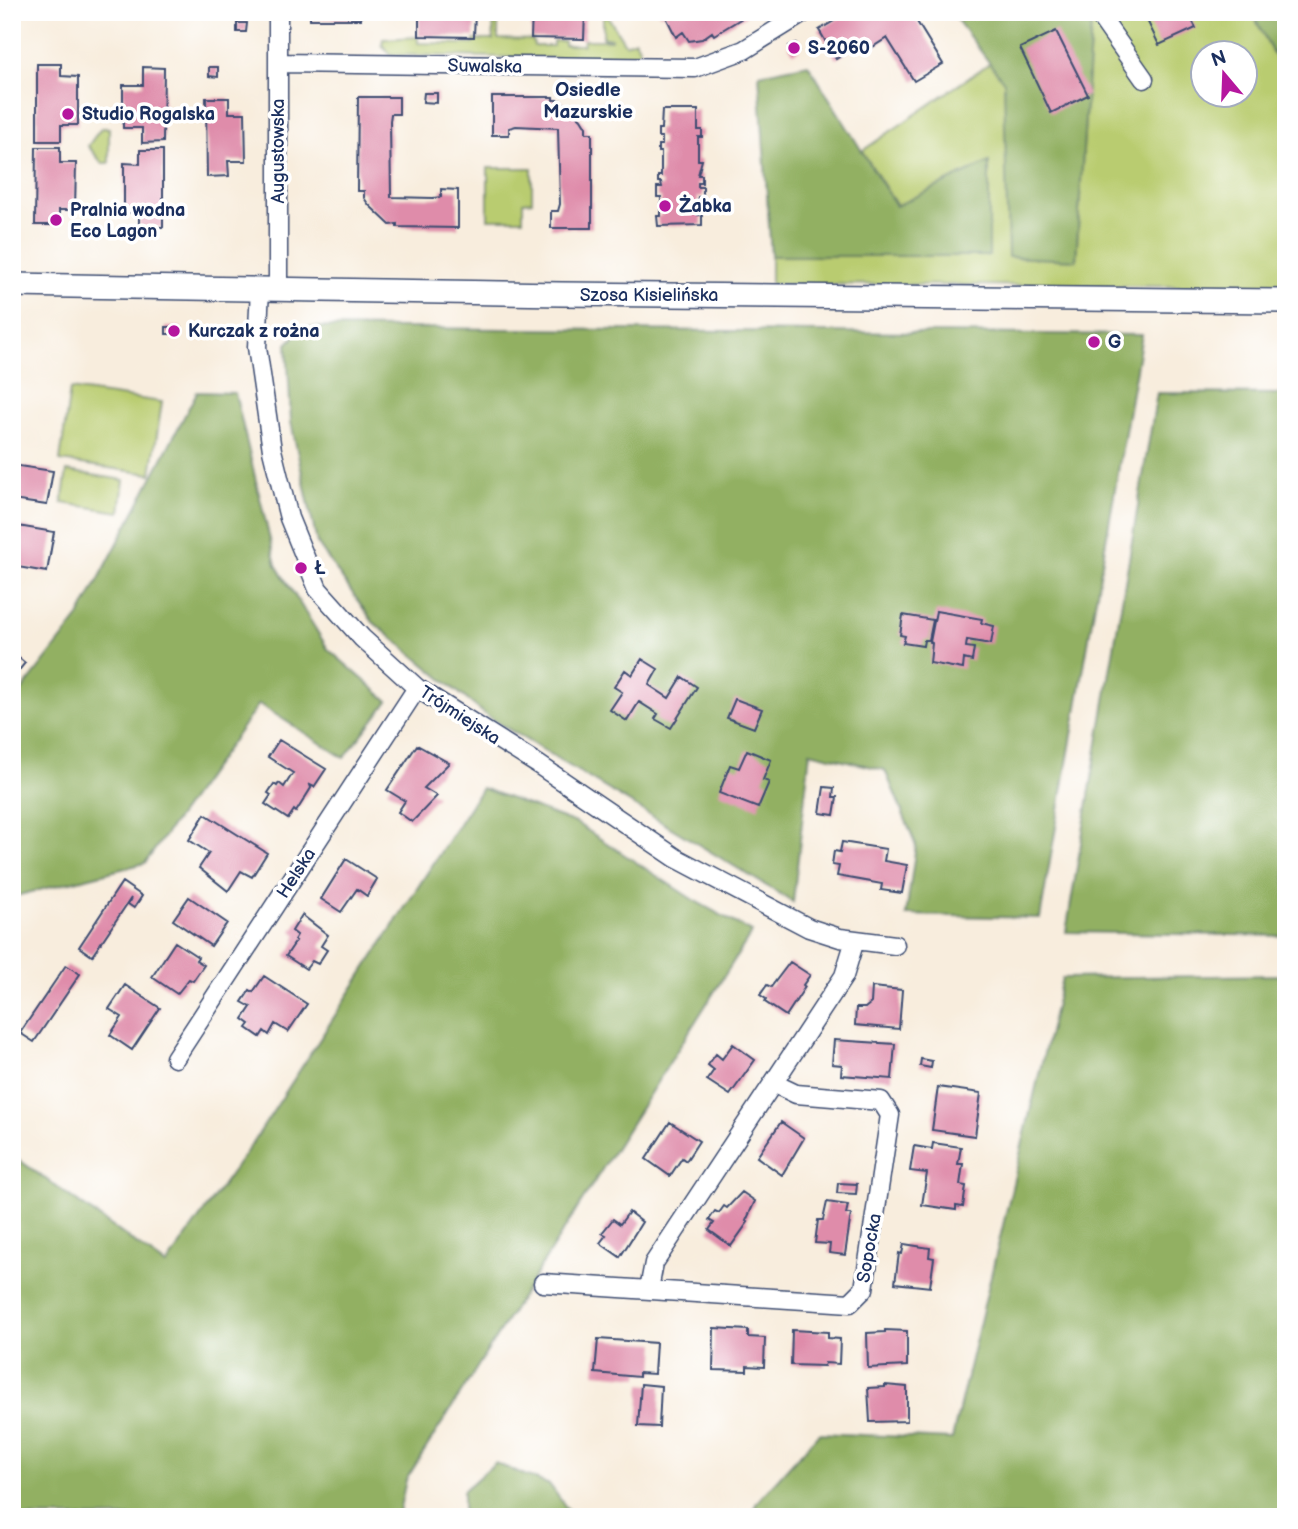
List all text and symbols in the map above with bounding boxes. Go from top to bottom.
place label: S-2060 [808,38,870,59]
north arrow [1190,38,1260,108]
marker: S-2060 [786,40,802,56]
text: N [1208,46,1229,73]
street label: Suwalska [447,55,523,78]
district label: Osiedle Mazurskie [543,79,633,124]
street label: Augustowska [268,99,289,203]
place label: Studio Rogalska [82,104,215,125]
marker: Studio Rogalska [60,106,76,122]
place label: Żabka [679,194,732,217]
marker: Żabka [657,198,673,214]
place label: Pralnia wodna Eco Lagon [70,200,185,242]
marker: Pralnia wodna Eco Lagon [48,212,64,228]
street label: Szosa Kisielińska [580,285,718,306]
place label: Kurczak z rożna [188,321,320,342]
marker: Kurczak z rożna [166,323,182,339]
place label: G [1108,332,1121,353]
marker: G [1086,334,1102,350]
place label: Ł [314,558,326,579]
marker: Ł [293,560,309,576]
street label: Trójmiejska [415,682,504,749]
street label: Helska [273,844,320,902]
street label: Sopocka [853,1212,886,1284]

